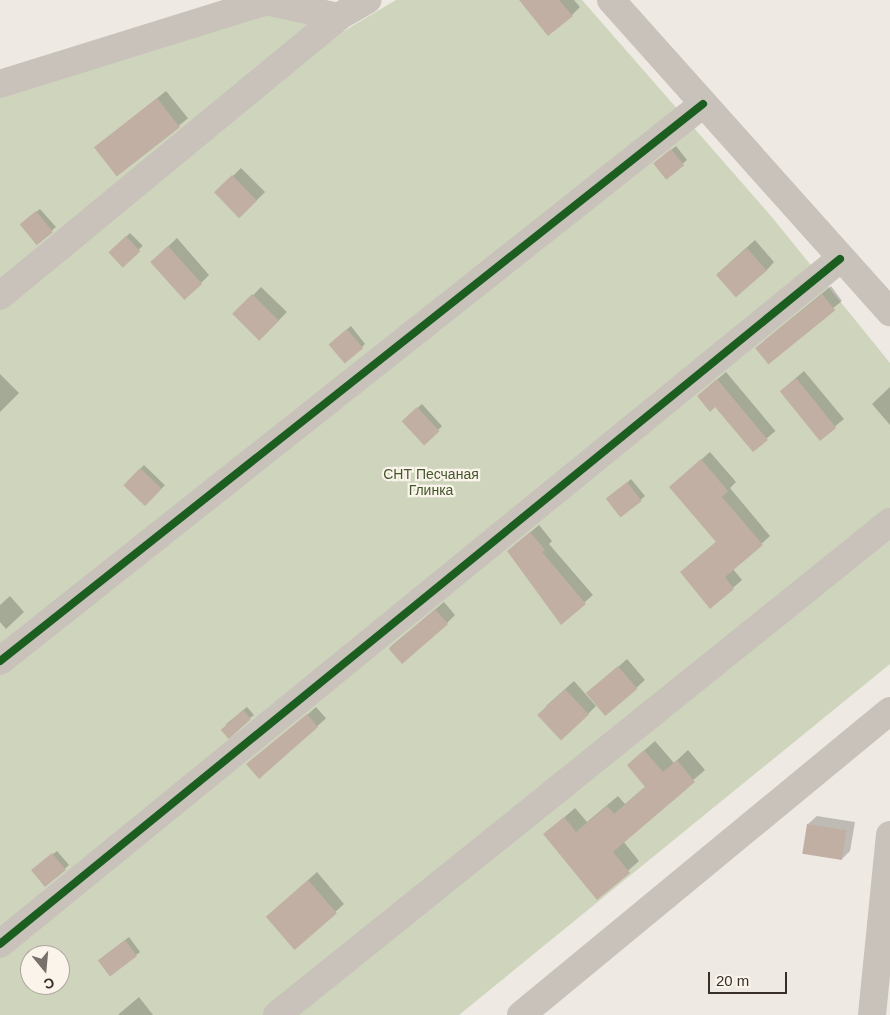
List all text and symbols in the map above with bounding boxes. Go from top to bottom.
park label: СНТ Песчаная Глинка [383,466,479,498]
north arrow [20,945,70,995]
scale bar [710,962,789,994]
text: 20 m [716,972,749,989]
text: С [42,974,56,993]

